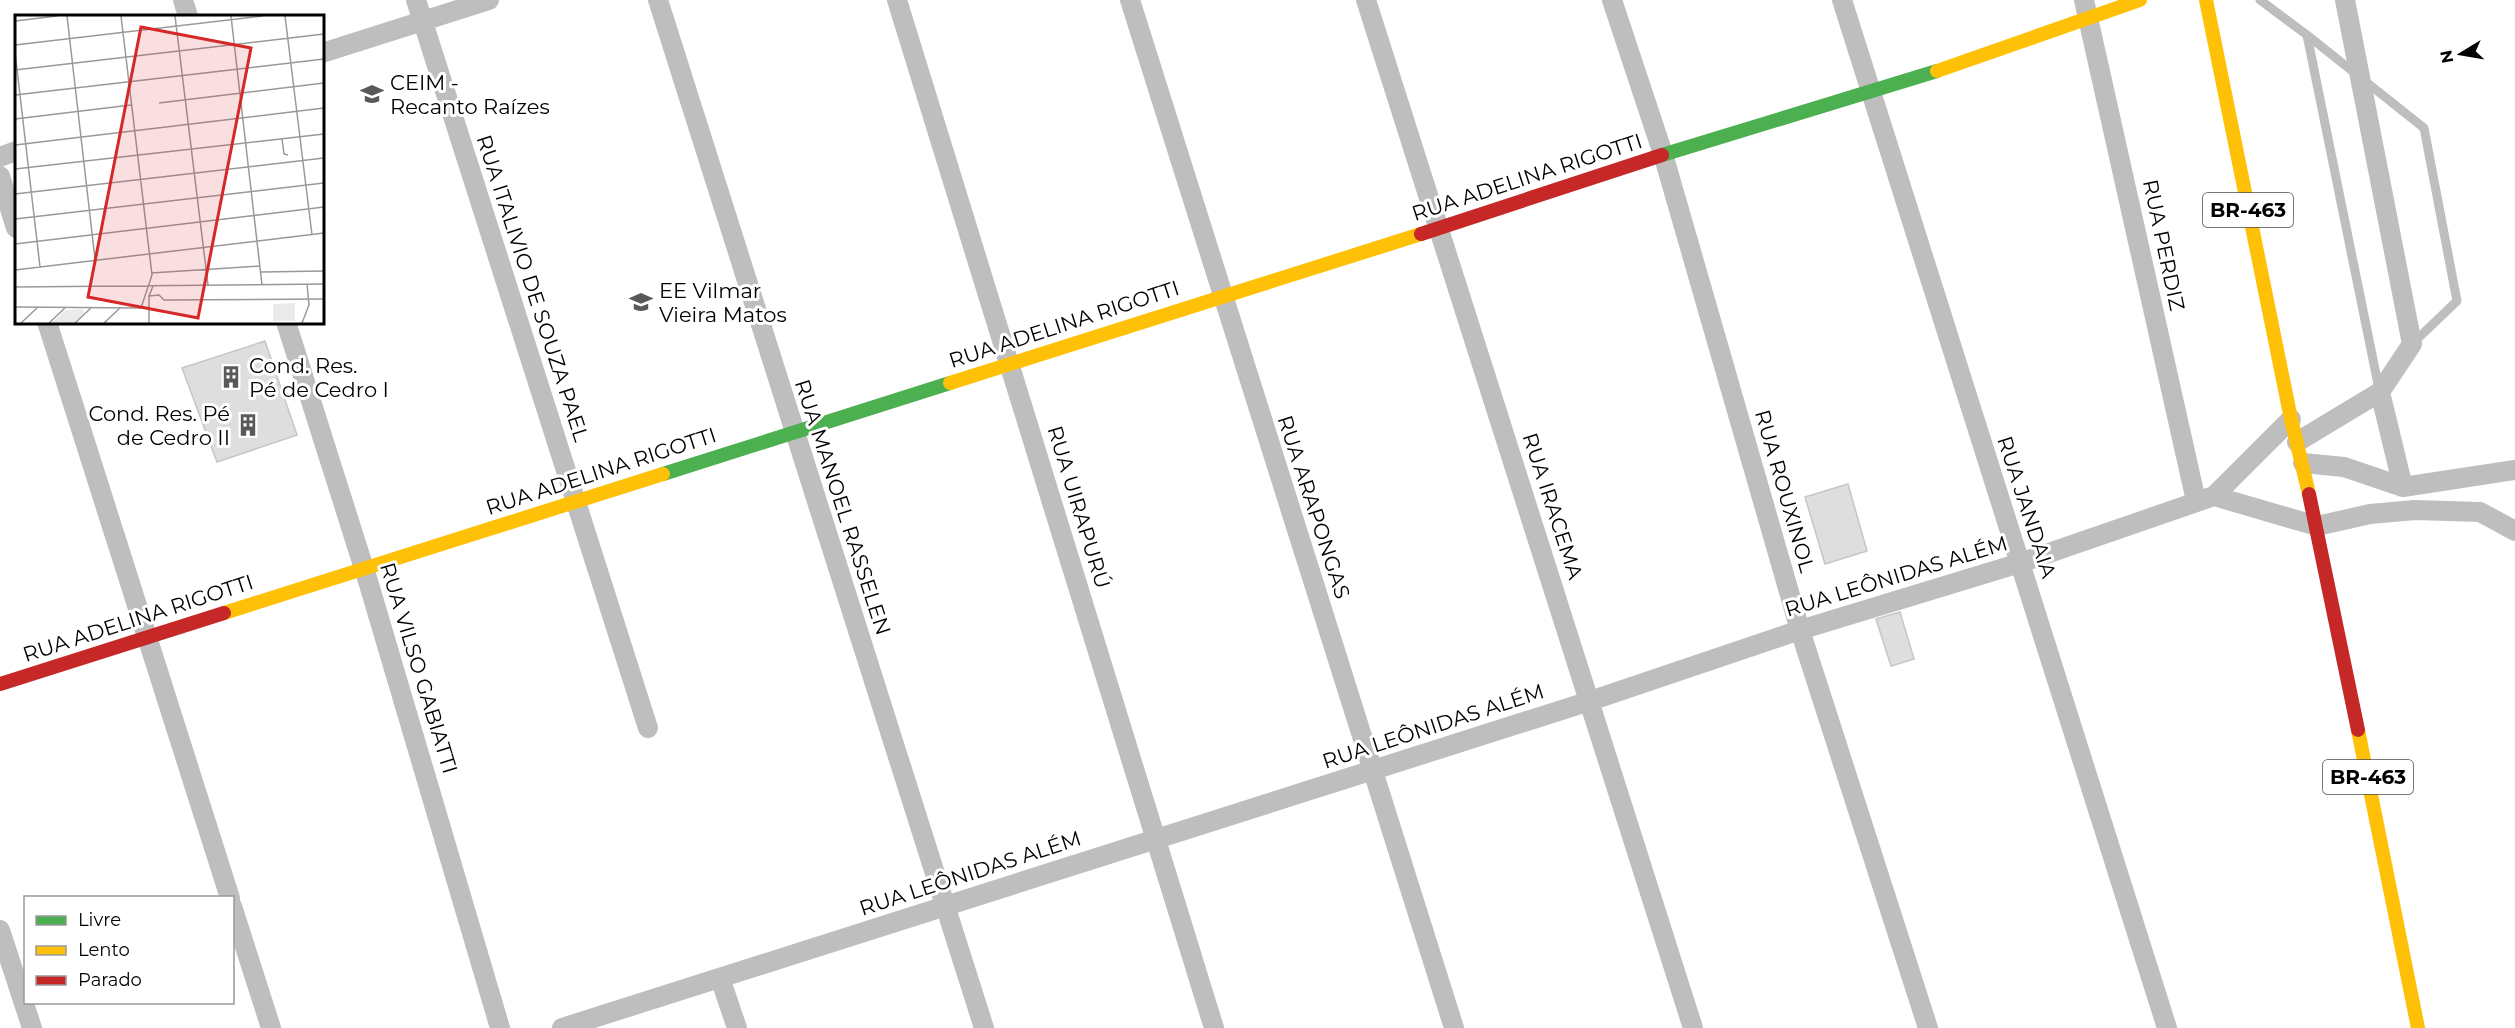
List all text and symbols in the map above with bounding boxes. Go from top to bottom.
inset map [15,15,324,324]
north arrow [2431,24,2491,84]
text: N [2436,49,2457,65]
place label: CEIM - Recanto Raízes [390,70,550,119]
school or university icon: CEIM - Recanto Raízes [359,81,385,107]
street label: RUA ADELINA RIGOTTI [1409,128,1645,226]
street label: RUA ITALIVIO DE SOUZA PAEL [472,132,595,445]
street label: RUA PERDIZ [2138,177,2190,313]
road number: BR-463 [2203,193,2293,227]
street label: RUA ADELINA RIGOTTI [946,275,1182,373]
place label: EE Vilmar Vieira Matos [659,278,787,327]
school or university icon: EE Vilmar Vieira Matos [628,289,654,315]
place label: Cond. Res. Pé de Cedro I [249,353,389,402]
building icon: Cond. Res. Pé de Cedro I [218,364,244,390]
street label: RUA MANOEL RASSELEN [790,376,896,638]
place label: Cond. Res. Pé de Cedro II [88,401,230,450]
street label: RUA ROUXINOL [1750,407,1820,576]
building icon: Cond. Res. Pé de Cedro II [235,412,261,438]
street label: RUA ARAPONGAS [1273,412,1355,602]
street label: RUA ADELINA RIGOTTI [483,422,719,520]
street label: RUA UIRAPURÚ [1042,423,1116,591]
street label: RUA IRACEMA [1518,430,1589,583]
street label: RUA JANDAIA [1992,433,2062,582]
street label: RUA LEÔNIDAS ALÉM [1782,530,2010,622]
street label: RUA VILSO GABIATTI [375,559,463,777]
street label: RUA ADELINA RIGOTTI [20,569,256,667]
street label: RUA LEÔNIDAS ALÉM [1319,678,1547,774]
road number: BR-463 [2323,760,2413,794]
street label: RUA LEÔNIDAS ALÉM [856,825,1084,921]
legend [24,896,234,1004]
text: Livre [78,909,121,931]
text: Lento [78,939,130,961]
text: Parado [78,969,142,991]

